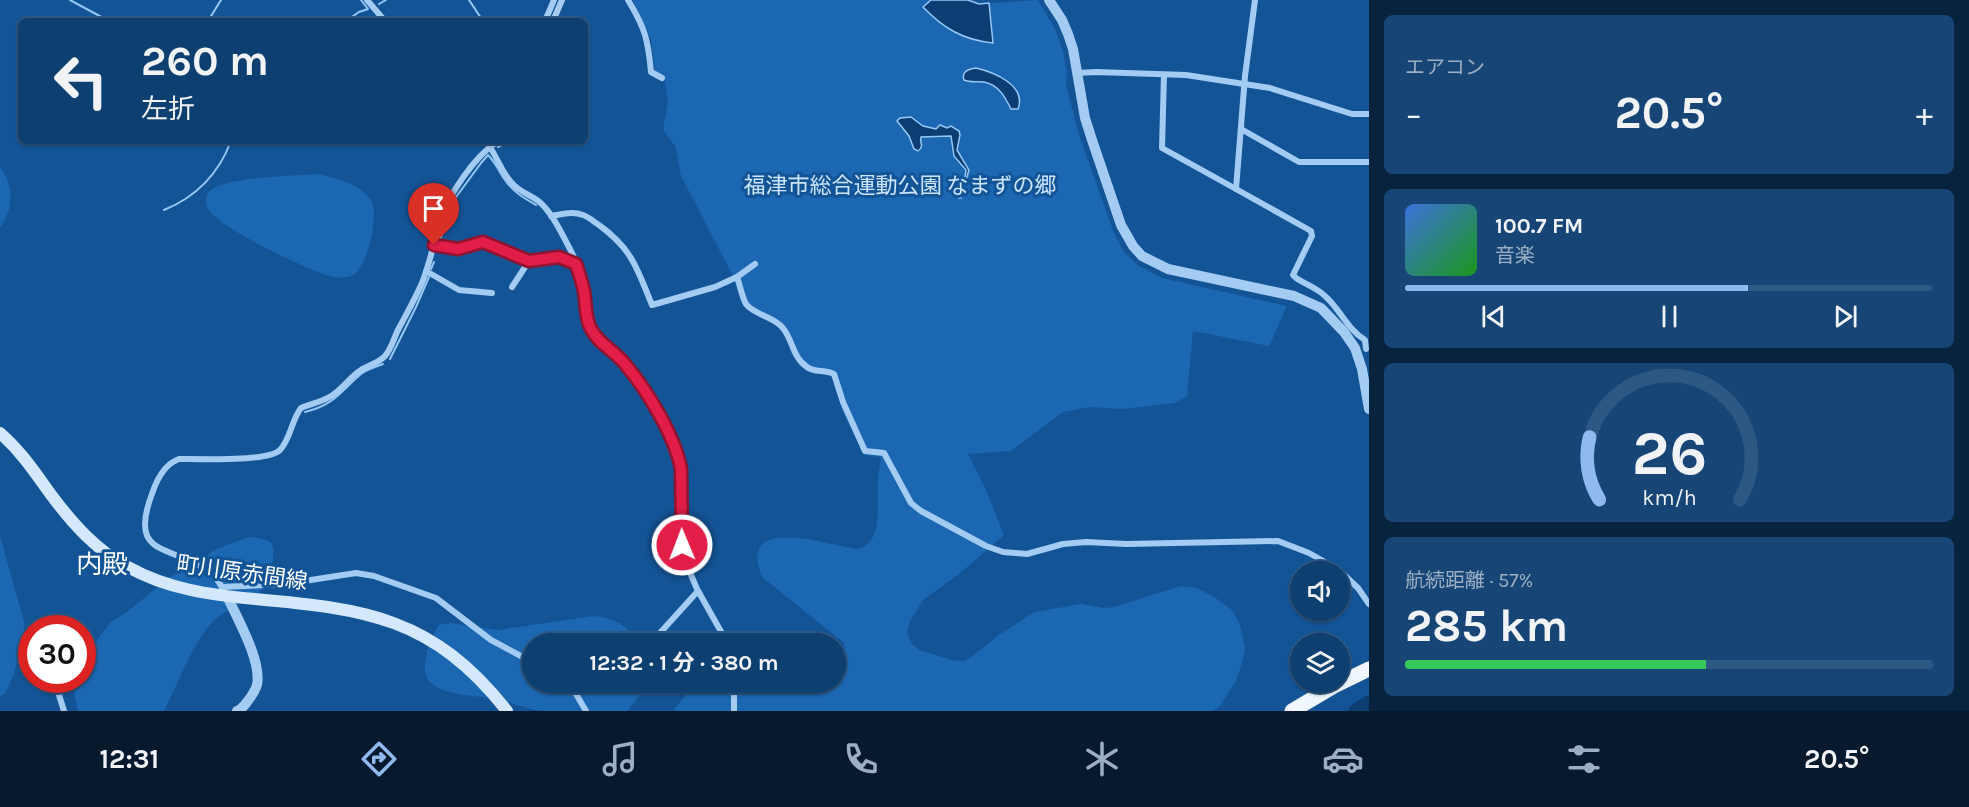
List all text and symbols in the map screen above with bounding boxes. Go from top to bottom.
text: 260 m [141,36,269,86]
icon: left [42,42,120,120]
text: エアコン [1405,56,1485,79]
text: 20.5° [1614,87,1724,139]
text: 左折 [141,93,195,125]
text: − [1405,95,1422,133]
text: + [1916,95,1933,133]
park label: 福津市総合運動公園 なまずの郷 [743,173,1057,199]
pin [408,183,459,245]
icon: arrive [417,192,450,225]
text: 100.7 FM [1495,213,1583,239]
text: 音楽 [1495,244,1535,267]
icon: previous [1477,300,1510,333]
icon: pause [1653,300,1686,333]
icon: next [1829,300,1862,333]
text: 26 [1631,417,1707,490]
text: km/h [1642,485,1696,510]
position arrow [650,513,714,577]
district label: 内殿 [76,549,128,580]
street label: 町川原赤間線 [175,551,309,595]
map controls [1290,561,1350,693]
button: sound [1290,561,1350,621]
text: 航続距離 · 57% [1405,569,1533,592]
text: 285 km [1405,600,1568,652]
speed limit sign: 30 [18,615,96,693]
button: layers [1290,633,1350,693]
text: 12:32 · 1 分 · 380 m [589,650,779,676]
icon: directions [358,738,400,780]
icon: music [599,738,641,780]
icon: phone [840,738,882,780]
icon: climate [1081,738,1123,780]
icon: car [1322,738,1364,780]
icon: filters [1563,738,1605,780]
text: 12:31 [99,743,159,775]
text: 20.5° [1804,743,1869,775]

